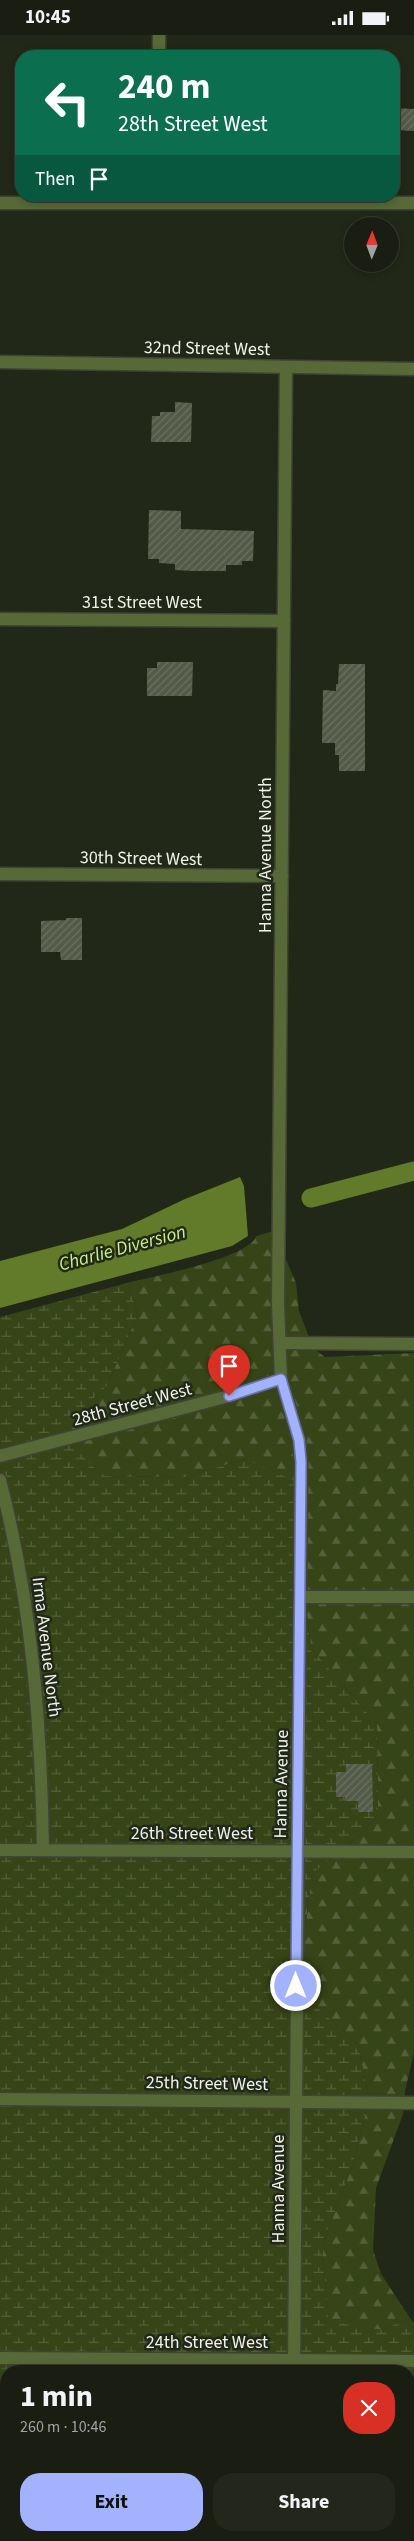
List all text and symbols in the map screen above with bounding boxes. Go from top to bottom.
text: 10:45 [25,4,71,31]
text: 240 m [118,62,210,112]
icon: left [35,70,100,135]
text: 28th Street West [118,108,268,140]
icon: arrive [85,165,113,193]
text: Then [35,166,75,193]
north arrow [344,217,399,273]
map controls [344,217,399,272]
street label: 32nd Street West [144,335,270,362]
street label: 31st Street West [82,590,202,615]
street label: Hanna Avenue North [253,777,278,933]
street label: 30th Street West [80,845,202,872]
water label: Charlie Diversion [56,1218,189,1278]
pin [208,1345,250,1396]
icon: arrive [215,1352,243,1380]
street label: 28th Street West [70,1377,194,1432]
street label: Irma Avenue North [25,1575,68,1719]
street label: Hanna Avenue [268,1729,295,1839]
street label: 26th Street West [131,1821,253,1846]
position arrow [269,1959,321,2011]
street label: 25th Street West [146,2070,268,2097]
street label: Hanna Avenue [266,2135,291,2243]
street label: 24th Street West [146,2330,268,2355]
text: 1 min [20,2375,93,2418]
button: close [343,2382,395,2434]
text: 260 m · 10:46 [20,2416,107,2438]
button: Exit [20,2473,203,2531]
button: Share [213,2473,395,2531]

